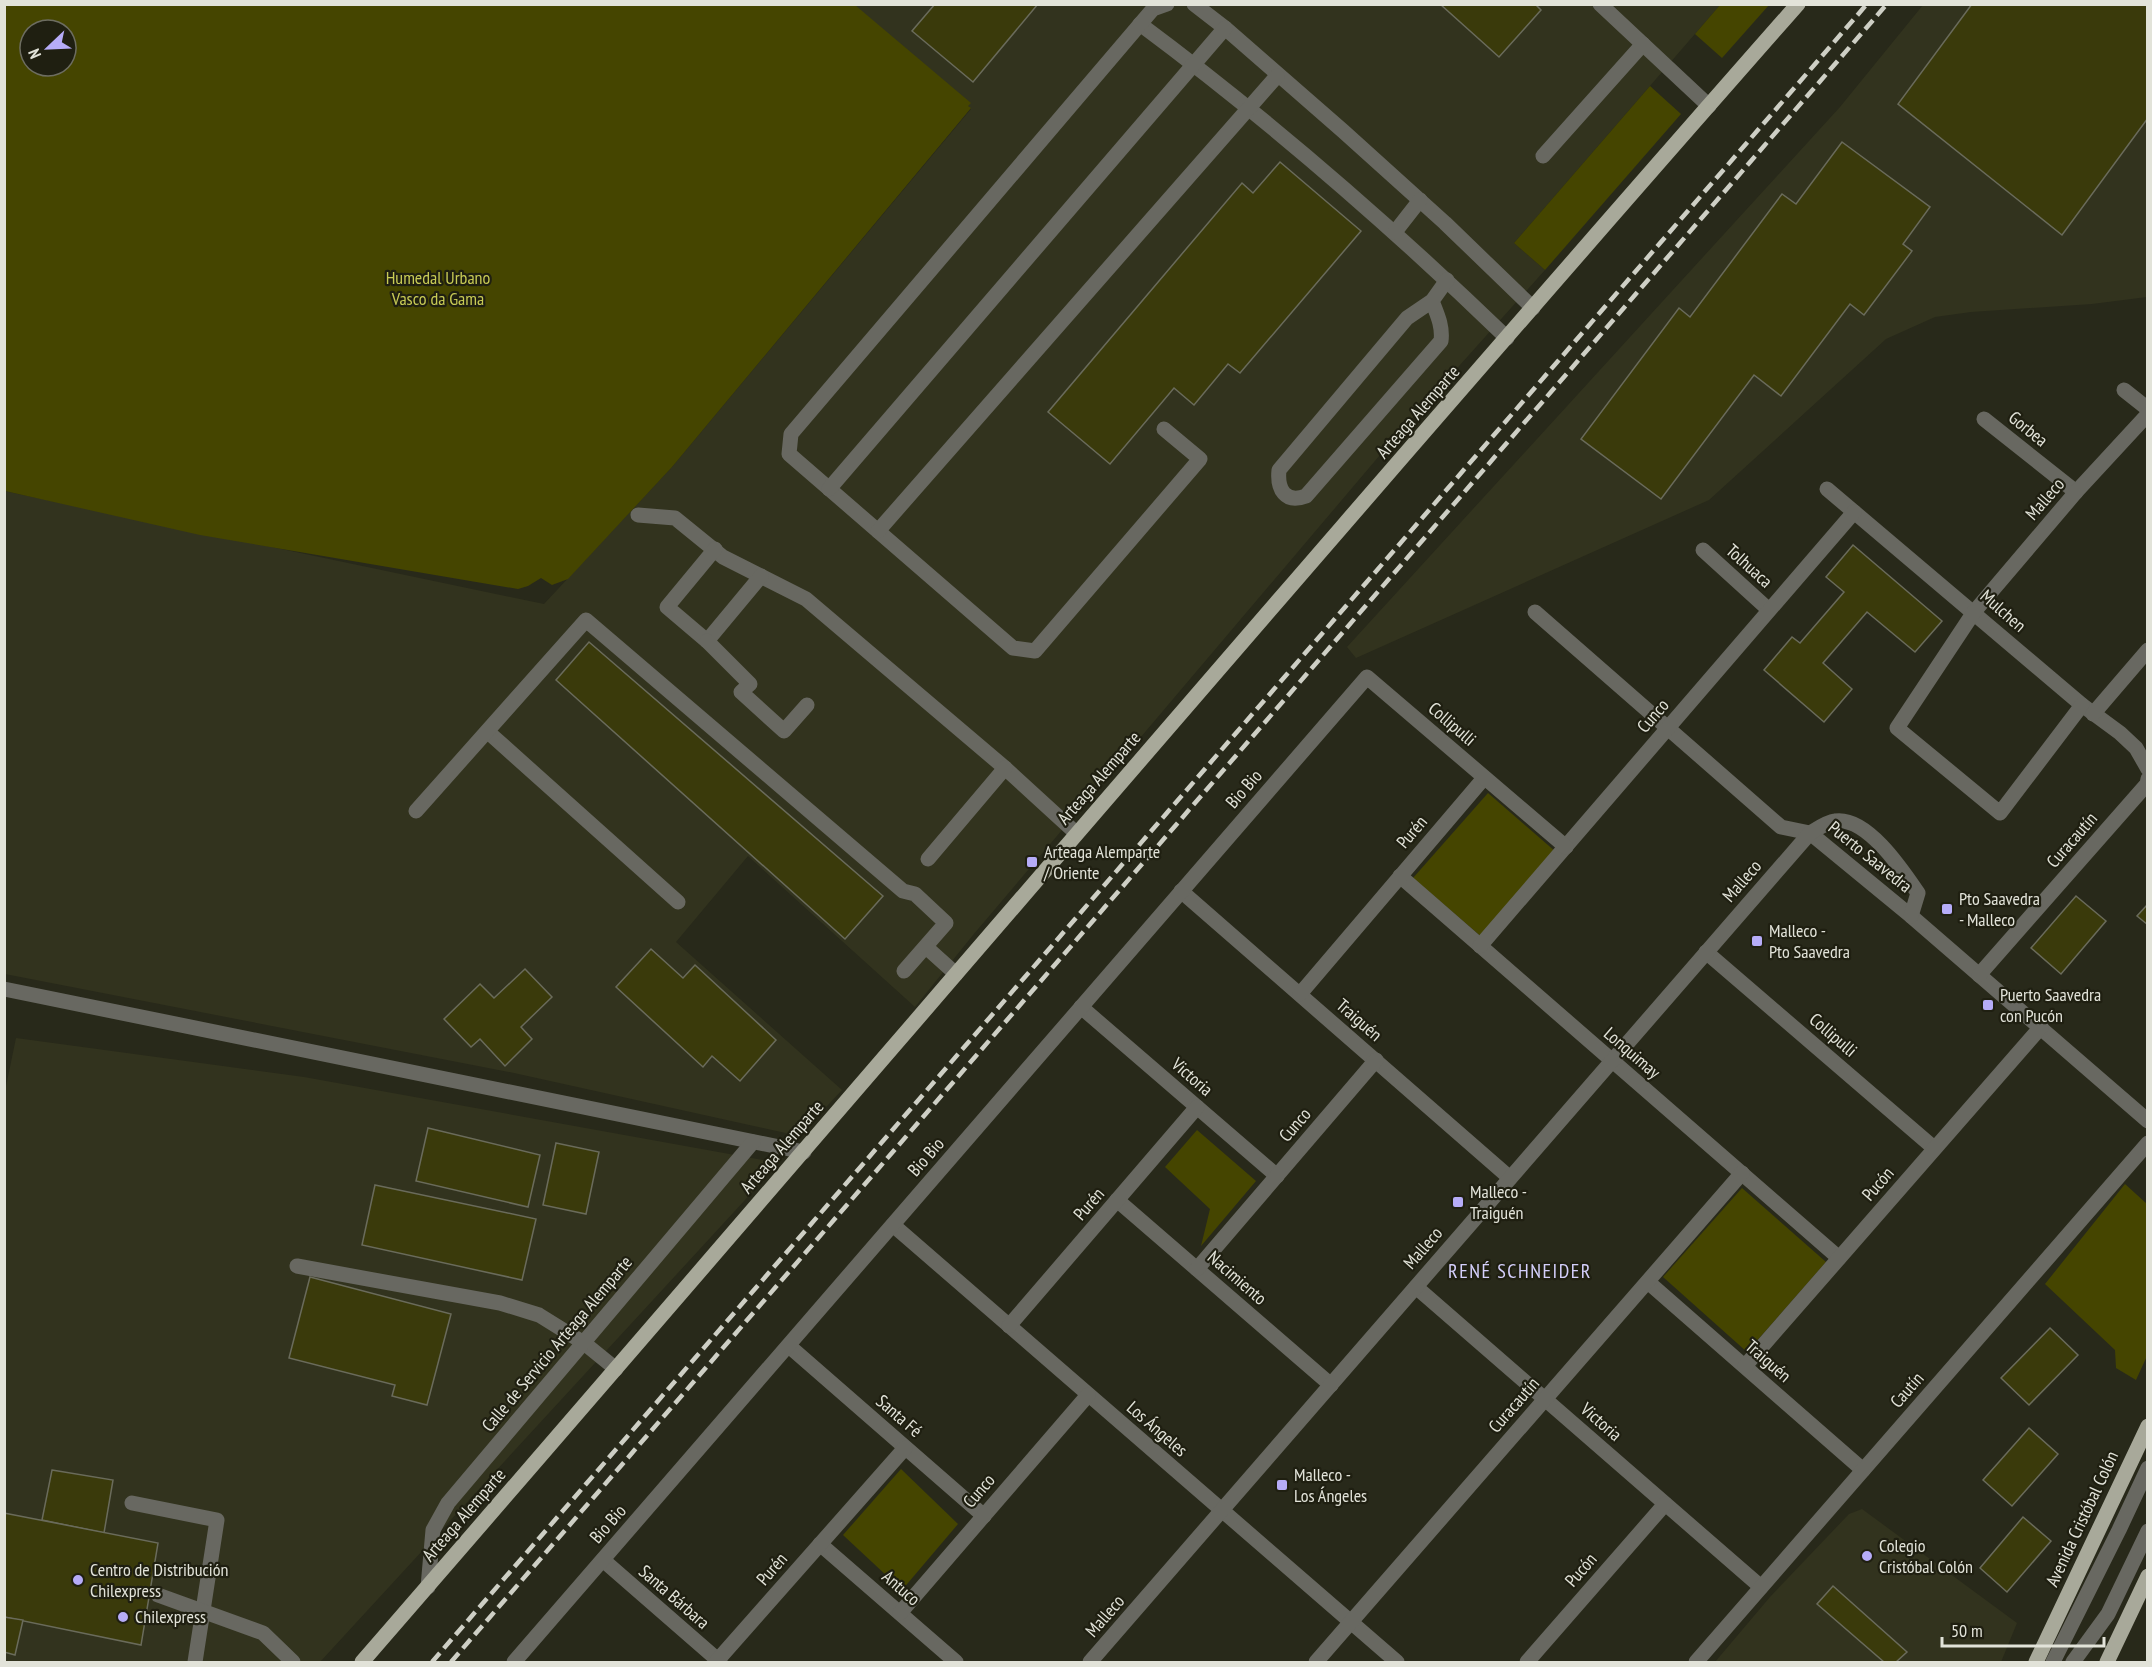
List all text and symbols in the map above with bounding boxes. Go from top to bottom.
north arrow [18,18,78,78]
text: N [23,46,45,62]
park label: Humedal Urbano Vasco da Gama [386,266,491,310]
street label: Arteaga Alemparte [1371,360,1464,463]
street label: Gorbea [2004,406,2053,451]
street label: Malleco [2020,473,2069,524]
street label: Tolhuaca [1721,539,1777,592]
street label: Mulchen [1976,585,2031,637]
street label: Cunco [1632,694,1674,737]
street label: Collipulli [1424,697,1481,751]
street label: Arteaga Alemparte [1052,726,1145,829]
street label: Bio Bio [1220,764,1267,813]
street label: Curacautín [2041,807,2102,872]
street label: Purén [1391,811,1432,853]
street label: Puerto Saavedra [1824,816,1917,897]
place label: Arteaga Alemparte / Oriente [1043,840,1160,884]
marker: Arteaga Alemparte / Oriente [1025,855,1039,869]
street label: Malleco [1717,855,1766,906]
place label: Pto Saavedra - Malleco [1959,887,2040,931]
marker: Pto Saavedra - Malleco [1940,902,1954,916]
place label: Malleco - Pto Saavedra [1769,919,1850,963]
marker: Malleco - Pto Saavedra [1750,934,1764,948]
place label: Puerto Saavedra con Pucón [2000,983,2101,1027]
street label: Traiguén [1332,993,1387,1046]
marker: Puerto Saavedra con Pucón [1981,998,1995,1012]
street label: Collipulli [1805,1008,1862,1062]
street label: Lonquimay [1599,1022,1666,1084]
street label: Victoria [1166,1052,1218,1101]
street label: Arteaga Alemparte [735,1095,828,1198]
street label: Cunco [1274,1103,1316,1146]
street label: Bio Bio [902,1132,949,1181]
street label: Pucón [1857,1162,1899,1205]
place label: Malleco - Traiguén [1470,1180,1527,1224]
street label: Purén [1068,1183,1109,1225]
marker: Malleco - Traiguén [1451,1195,1465,1209]
street label: Malleco [1398,1222,1447,1273]
street label: Nacimiento [1203,1246,1272,1310]
street label: Calle de Servicio Arteaga Alemparte [476,1251,637,1436]
district label: RENÉ SCHNEIDER [1448,1258,1592,1284]
street label: Traiguén [1741,1334,1796,1387]
street label: Cautín [1885,1367,1928,1412]
street label: Curacautín [1483,1372,1544,1437]
street label: Santa Fé [872,1389,927,1442]
street label: Los Ángeles [1122,1396,1193,1461]
street label: Victoria [1575,1397,1627,1446]
street label: Avenida Cristóbal Colón [2040,1447,2123,1590]
street label: Arteaga Alemparte [417,1463,510,1566]
place label: Malleco - Los Ángeles [1294,1463,1367,1507]
street label: Cunco [958,1469,1000,1512]
marker: Malleco - Los Ángeles [1275,1478,1289,1492]
street label: Bio Bio [584,1499,631,1548]
place label: Colegio Cristóbal Colón [1879,1534,1973,1578]
street label: Purén [751,1548,792,1590]
street label: Pucón [1560,1548,1602,1591]
marker: Colegio Cristóbal Colón [1860,1549,1874,1563]
place label: Centro de Distribución Chilexpress [90,1558,228,1602]
street label: Santa Bárbara [634,1560,715,1634]
street label: Antuco [878,1565,925,1611]
marker: Centro de Distribución Chilexpress [71,1573,85,1587]
street label: Malleco [1080,1590,1129,1641]
place label: Chilexpress [135,1605,206,1628]
marker: Chilexpress [116,1610,130,1624]
scale bar [1942,1610,2104,1648]
text: 50 m [1951,1619,1983,1642]

